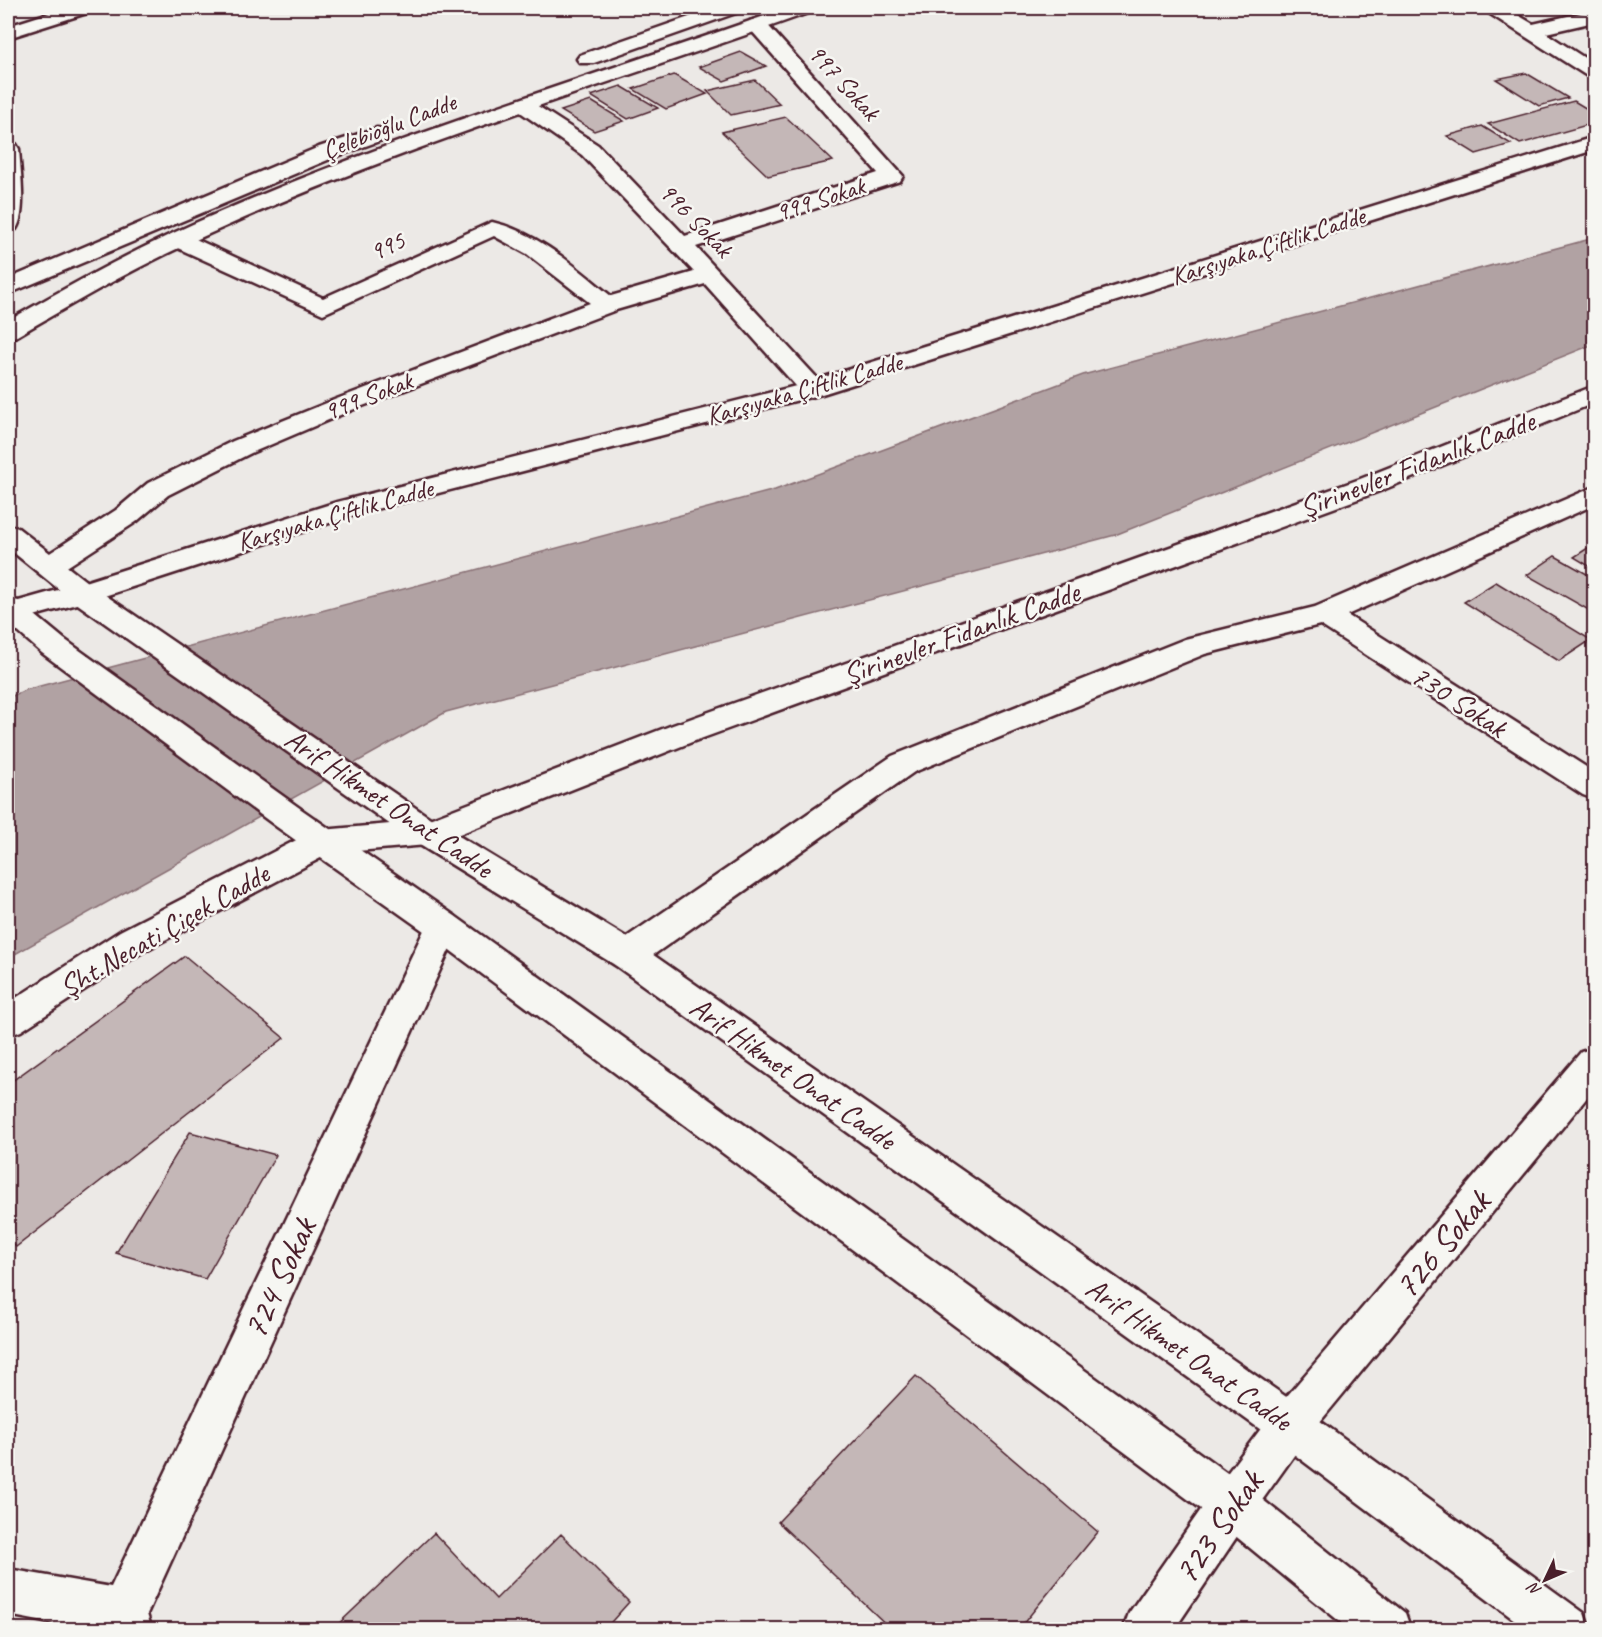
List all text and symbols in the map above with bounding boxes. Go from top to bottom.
street label: 997 Sokak [801,37,888,128]
street label: Çelebioğlu Cadde [317,85,462,167]
street label: 999 Sokak [771,169,870,229]
street label: 996 Sokak [652,175,741,266]
street label: Karşıyaka Çiftlik Cadde [1167,198,1372,293]
street label: 995 [364,223,411,268]
street label: Karşıyaka Çiftlik Cadde [702,345,908,433]
street label: 999 Sokak [319,364,418,428]
street label: Şirinevler Fidanlık Cadde [1294,401,1542,526]
street label: Karşıyaka Çiftlik Cadde [233,471,439,559]
street label: Şirinevler Fidanlık Cadde [838,572,1087,693]
street label: 730 Sokak [1404,656,1516,747]
street label: Arif Hikmet Onat Cadde [278,719,502,888]
street label: Şht.Necati Çiçek Cadde [52,853,278,1005]
street label: Arif Hikmet Onat Cadde [683,988,905,1159]
street label: 726 Sokak [1383,1178,1503,1308]
street label: 724 Sokak [231,1208,328,1346]
street label: Arif Hikmet Onat Cadde [1079,1269,1301,1440]
street label: 723 Sokak [1162,1459,1275,1593]
north arrow [1515,1550,1575,1610]
text: N [1522,1577,1546,1600]

